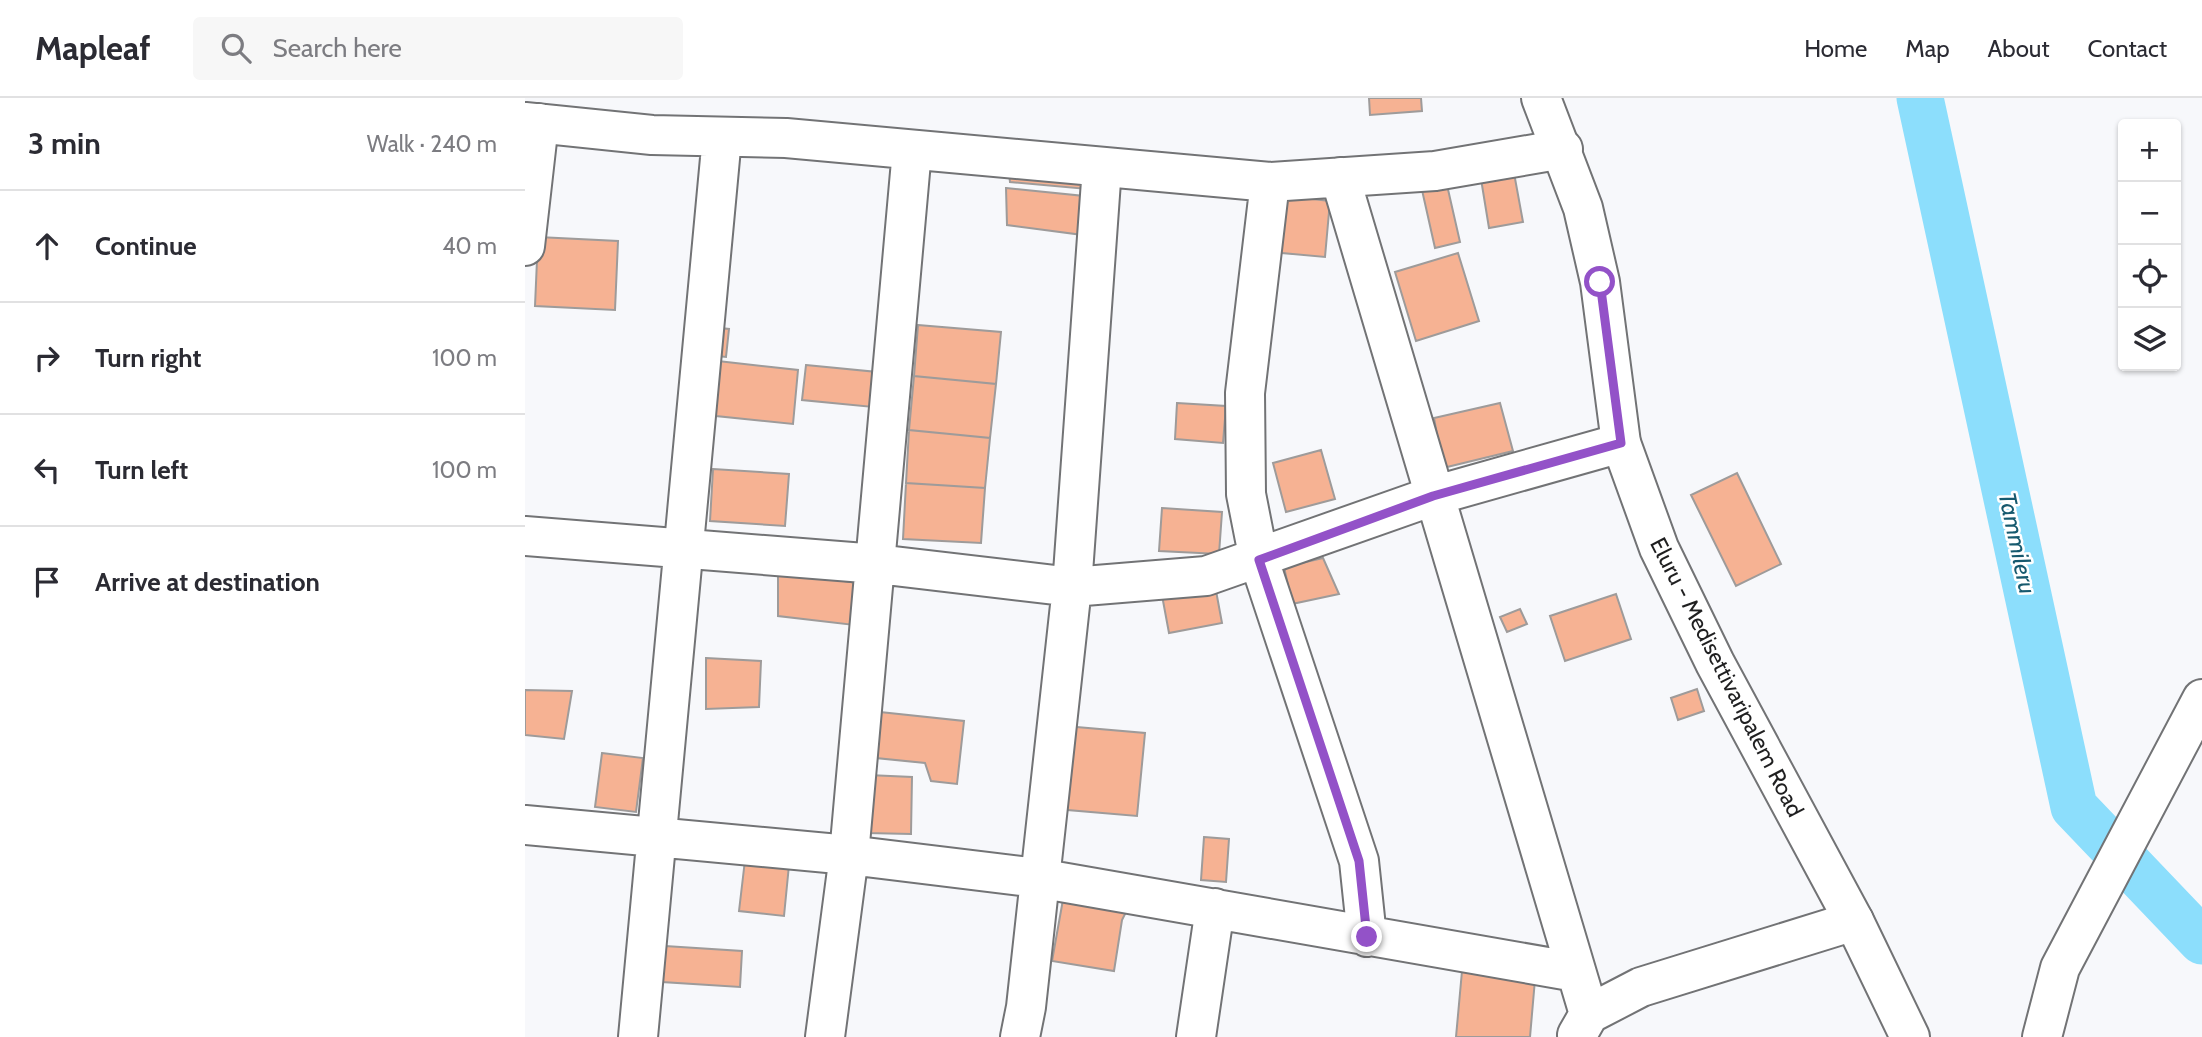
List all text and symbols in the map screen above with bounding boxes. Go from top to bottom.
search box [193,17,683,80]
text: Mapleaf [35,28,151,68]
icon: search [217,29,255,67]
text: Search here [273,32,402,64]
text: Home [1804,34,1867,63]
text: Map [1905,34,1950,63]
text: About [1988,34,2050,63]
text: Contact [2088,34,2167,63]
map controls [2118,119,2181,371]
button: + [2118,119,2181,182]
text: 3 min [28,125,101,162]
text: Walk · 240 m [367,130,497,158]
button: − [2118,182,2181,245]
icon: ahead [28,227,66,265]
text: Continue [95,230,197,262]
text: 40 m [442,232,497,260]
button: locate [2118,245,2181,308]
route start [1584,266,1615,297]
button: layers [2118,308,2181,371]
icon: right [28,339,66,377]
text: Turn right [95,342,201,374]
text: 100 m [432,344,497,372]
icon: left [28,451,66,489]
text: Turn left [95,454,188,486]
text: 100 m [432,456,497,484]
water label: Tammileru [1993,490,2042,596]
street label: Eluru - Medisettivaripalem Road [1644,533,1810,821]
icon: arrive [28,563,66,601]
text: Arrive at destination [95,566,320,598]
route end [1351,921,1382,952]

